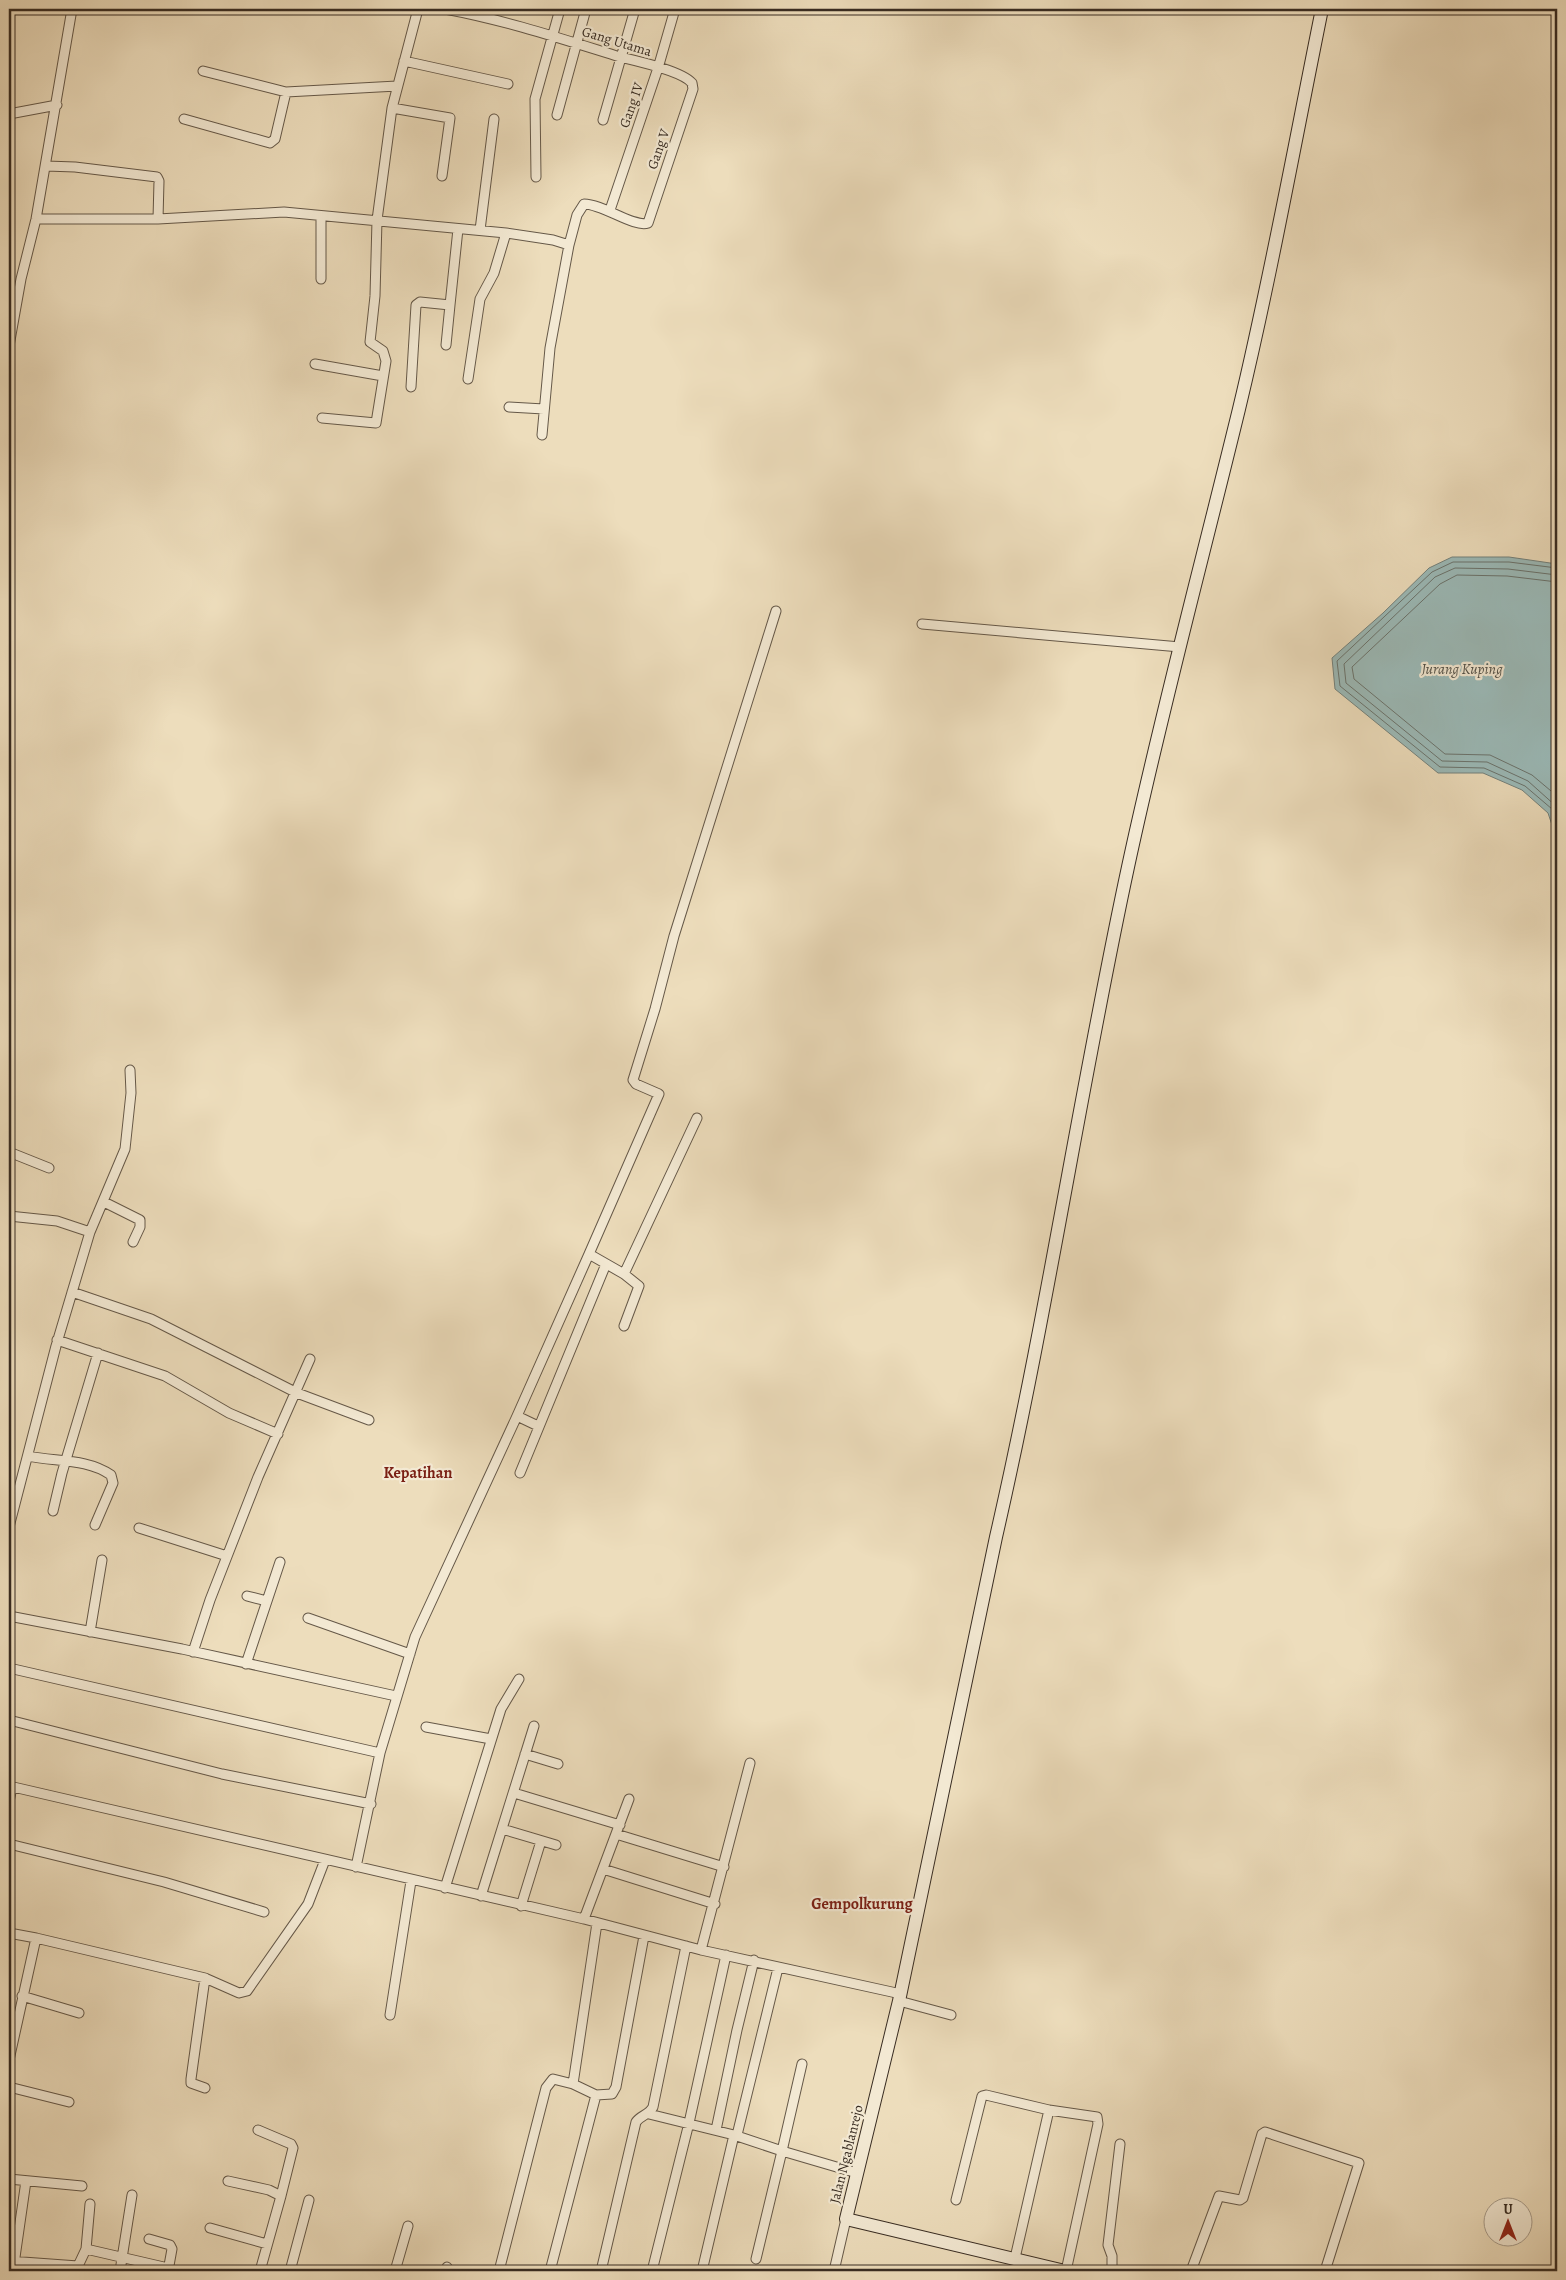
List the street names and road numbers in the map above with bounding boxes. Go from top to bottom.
street label: Gang Utama [580,22,655,61]
street label: Gang IV [615,80,648,130]
street label: Gang V [643,126,674,172]
street label: Jalan Ngablanrejo [825,2103,868,2205]

